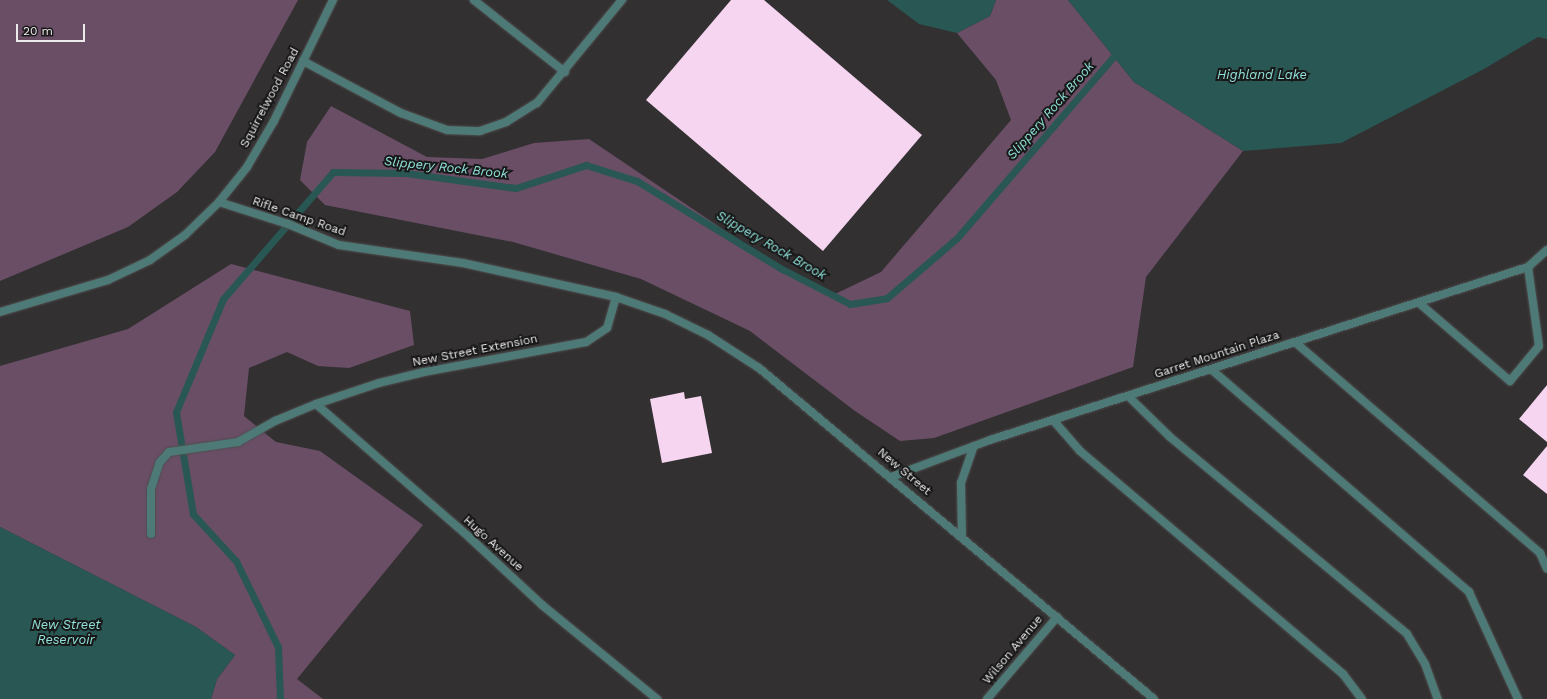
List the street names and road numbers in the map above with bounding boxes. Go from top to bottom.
street label: Squirrelwood Road [238,46,302,150]
street label: Rifle Camp Road [250,194,348,240]
street label: Garret Mountain Plaza [1153,328,1281,382]
street label: New Street Extension [411,332,539,370]
street label: New Street [874,445,934,499]
street label: Hugo Avenue [460,513,526,575]
street label: Wilson Avenue [980,612,1046,688]

